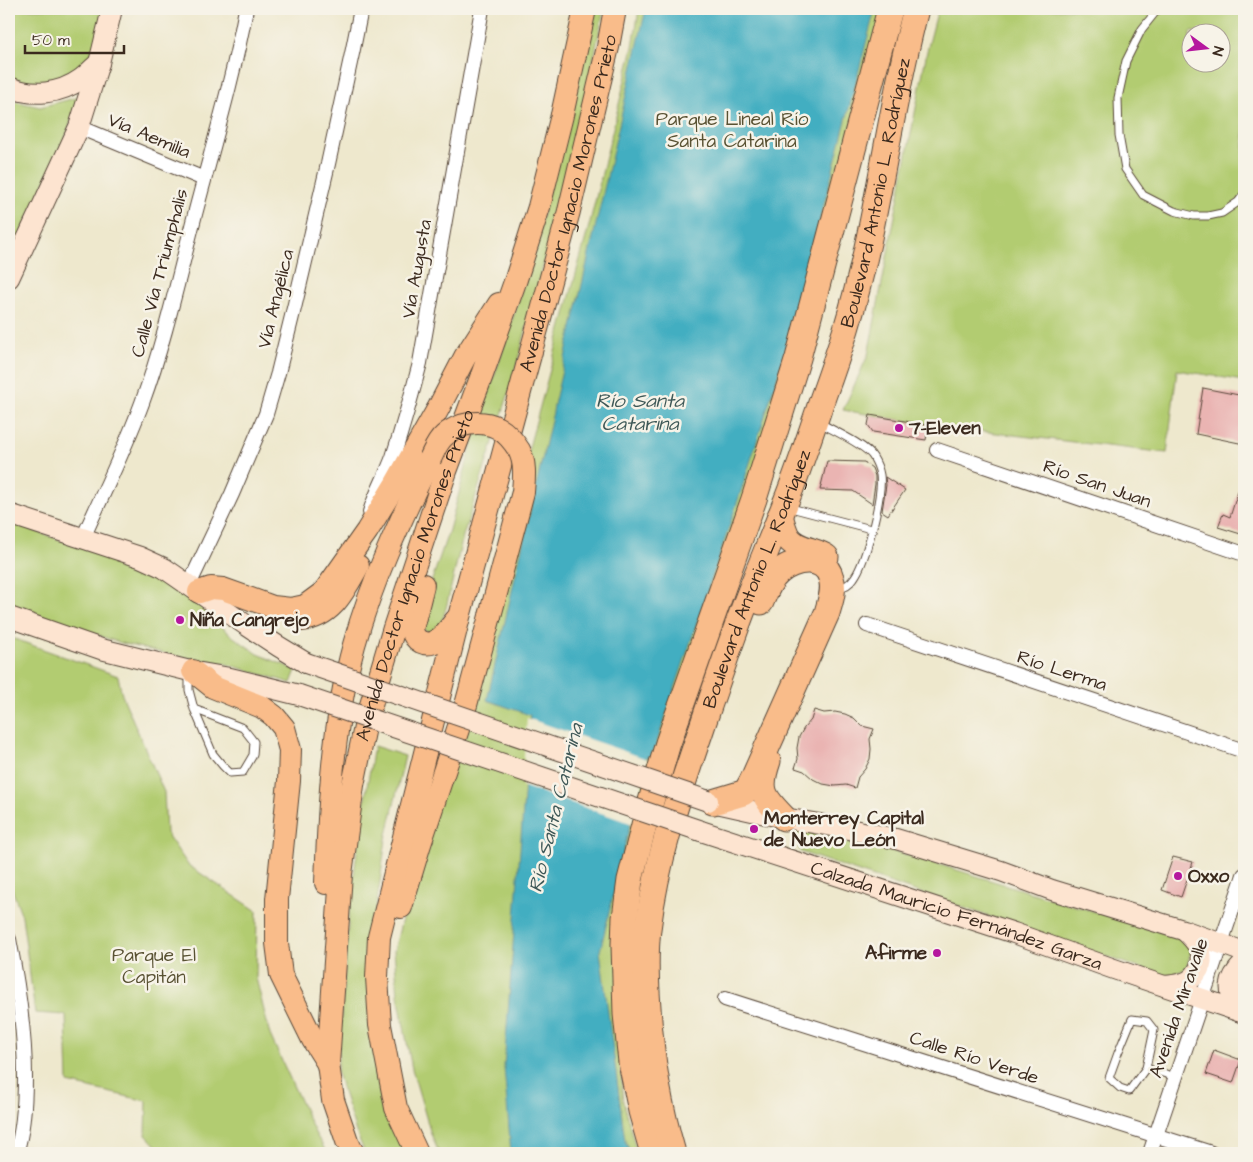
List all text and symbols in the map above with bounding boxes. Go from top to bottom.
scale bar [25,22,124,54]
north arrow [1180,22,1230,72]
text: 50 m [32,30,70,51]
street label: Avenida Doctor Ignacio Morones Prieto [512,32,624,375]
text: N [1207,44,1228,58]
street label: Boulevard Antonio L. Rodríguez [834,55,918,331]
street label: Vía Aemilia [103,106,195,166]
park label: Parque Lineal Río Santa Catarina [656,106,809,155]
street label: Calle Vía Triumphalis [124,186,196,360]
street label: Vía Augusta [395,217,440,321]
street label: Vía Angélica [251,246,302,352]
water label: Río Santa Catarina [596,387,685,438]
street label: Avenida Doctor Ignacio Morones Prieto [349,406,481,743]
place label: 7-Eleven [908,415,981,442]
marker: 7-Eleven [893,422,905,434]
street label: Boulevard Antonio L. Rodríguez [696,445,818,712]
street label: Río San Juan [1039,453,1155,515]
place label: Niña Cangrejo [190,607,309,635]
marker: Niña Cangrejo [174,614,186,626]
street label: Río Lerma [1014,644,1111,698]
water label: Río Santa Catarina [522,720,591,895]
place label: Monterrey Capital de Nuevo León [763,805,924,854]
marker: Monterrey Capital de Nuevo León [748,823,760,835]
street label: Calzada Mauricio Fernández Garza [807,854,1106,977]
place label: Oxxo [1188,863,1230,890]
marker: Oxxo [1172,870,1184,882]
street label: Avenida Miravalle [1142,934,1216,1082]
place label: Afirme [865,940,928,967]
park label: Parque El Capitán [112,942,196,991]
marker: Afirme [931,947,943,959]
street label: Calle Río Verde [906,1024,1042,1092]

